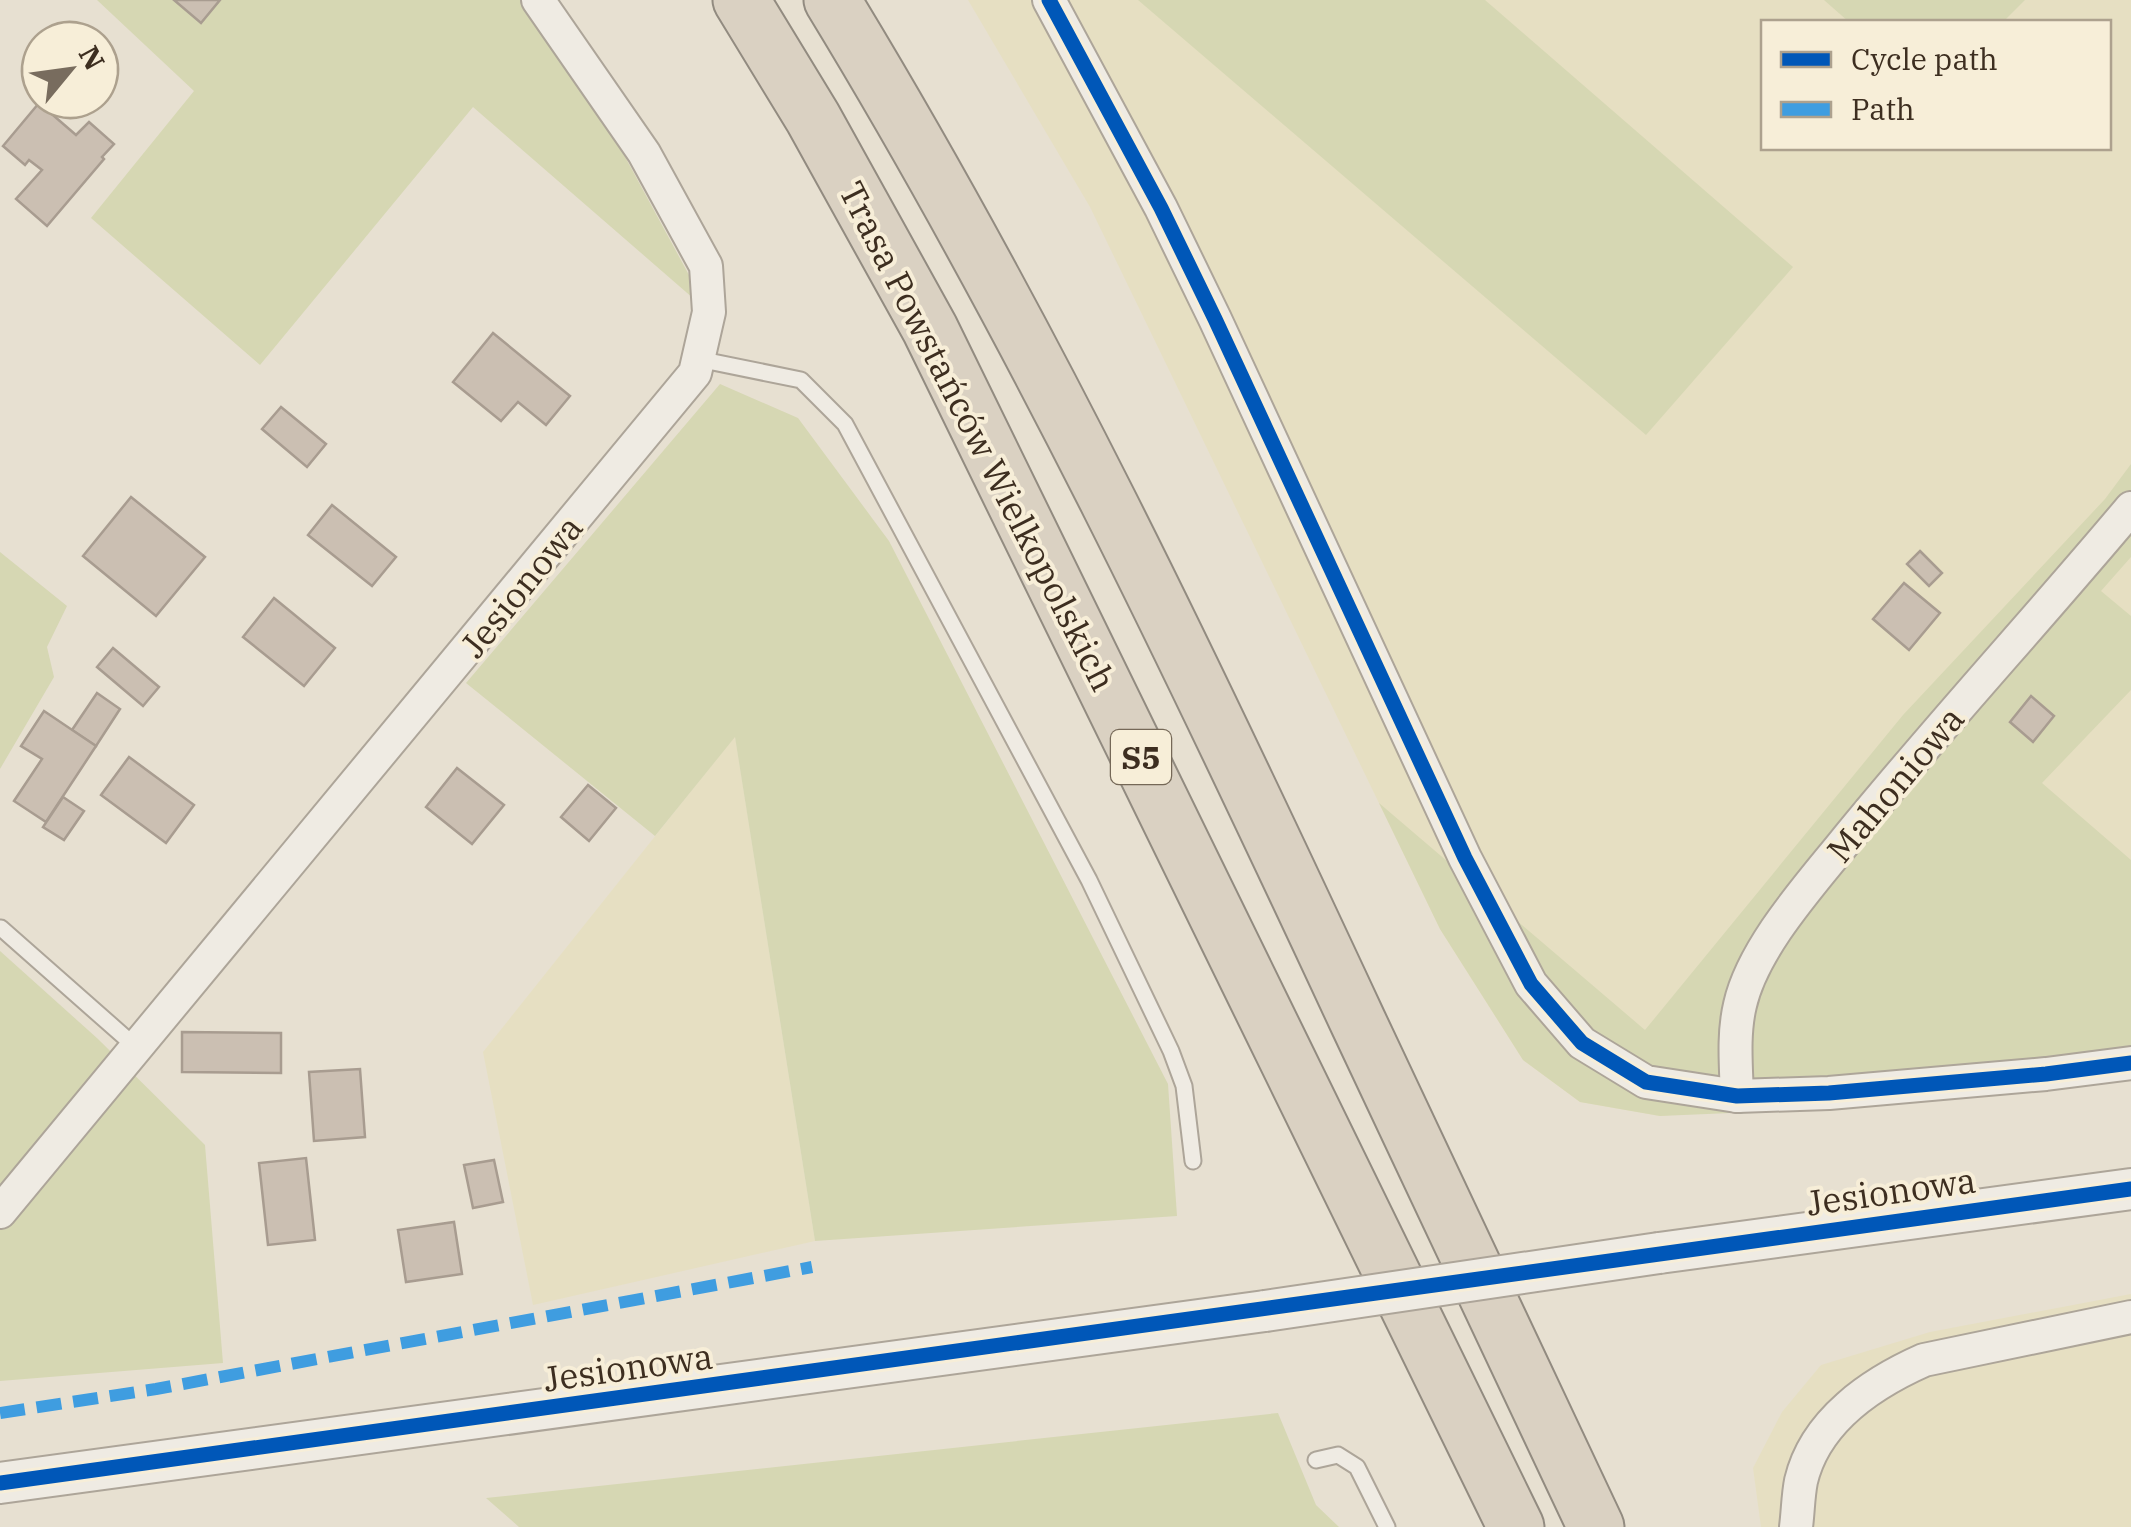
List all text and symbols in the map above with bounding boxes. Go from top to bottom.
north arrow [20,20,120,120]
legend [1761,20,2111,150]
text: N [71,39,114,76]
text: Cycle path [1851,39,1998,78]
text: Path [1851,89,1915,128]
street label: Trasa Powstańców Wielkopolskich [829,173,1127,699]
street label: Jesionowa [450,505,592,667]
street label: Mahoniowa [1816,696,1974,872]
road number: S5 [1111,730,1171,784]
street label: Jesionowa [1804,1156,1978,1226]
street label: Jesionowa [541,1332,715,1402]

